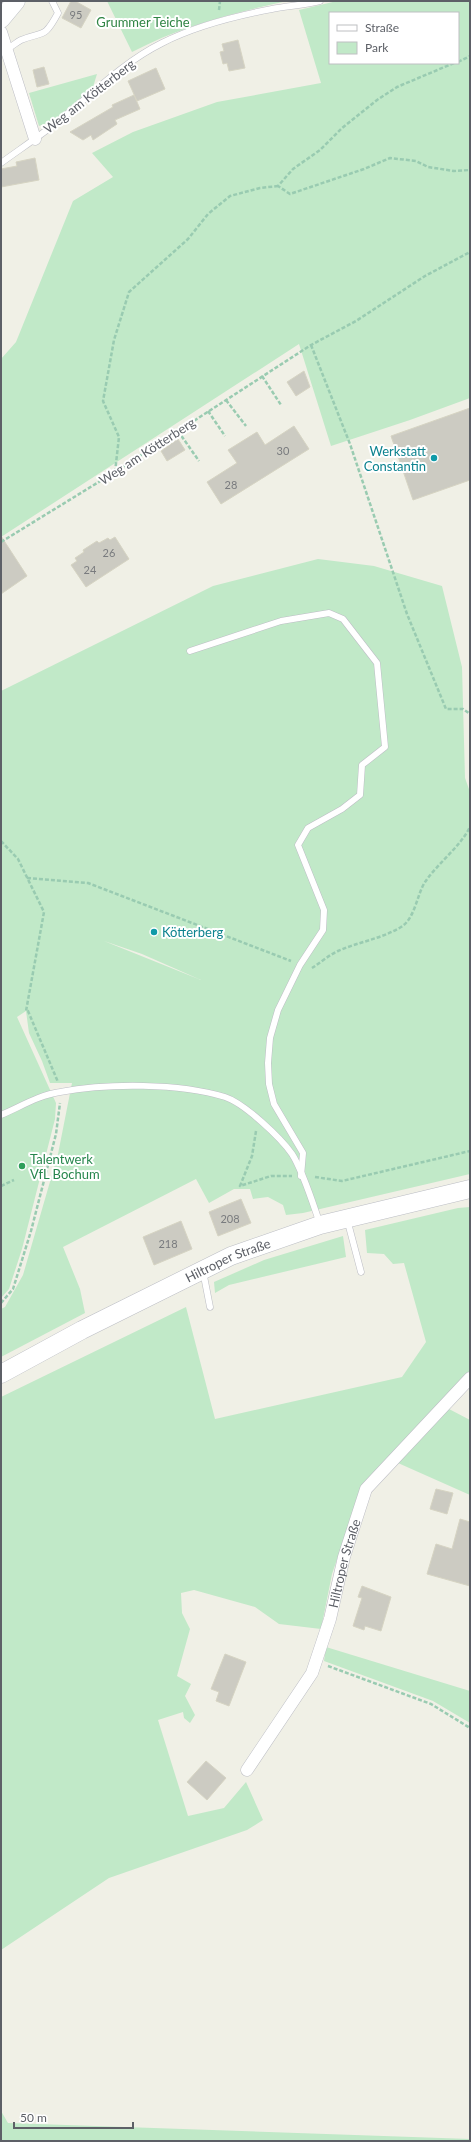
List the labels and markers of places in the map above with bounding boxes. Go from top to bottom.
place label: Werkstatt Constantin [364,443,426,474]
marker: Werkstatt Constantin [429,453,439,463]
place label: Kötterberg [162,924,224,940]
marker: Kötterberg [149,927,159,937]
place label: Talentwerk VfL Bochum [30,1151,100,1182]
marker: Talentwerk VfL Bochum [17,1161,27,1171]

